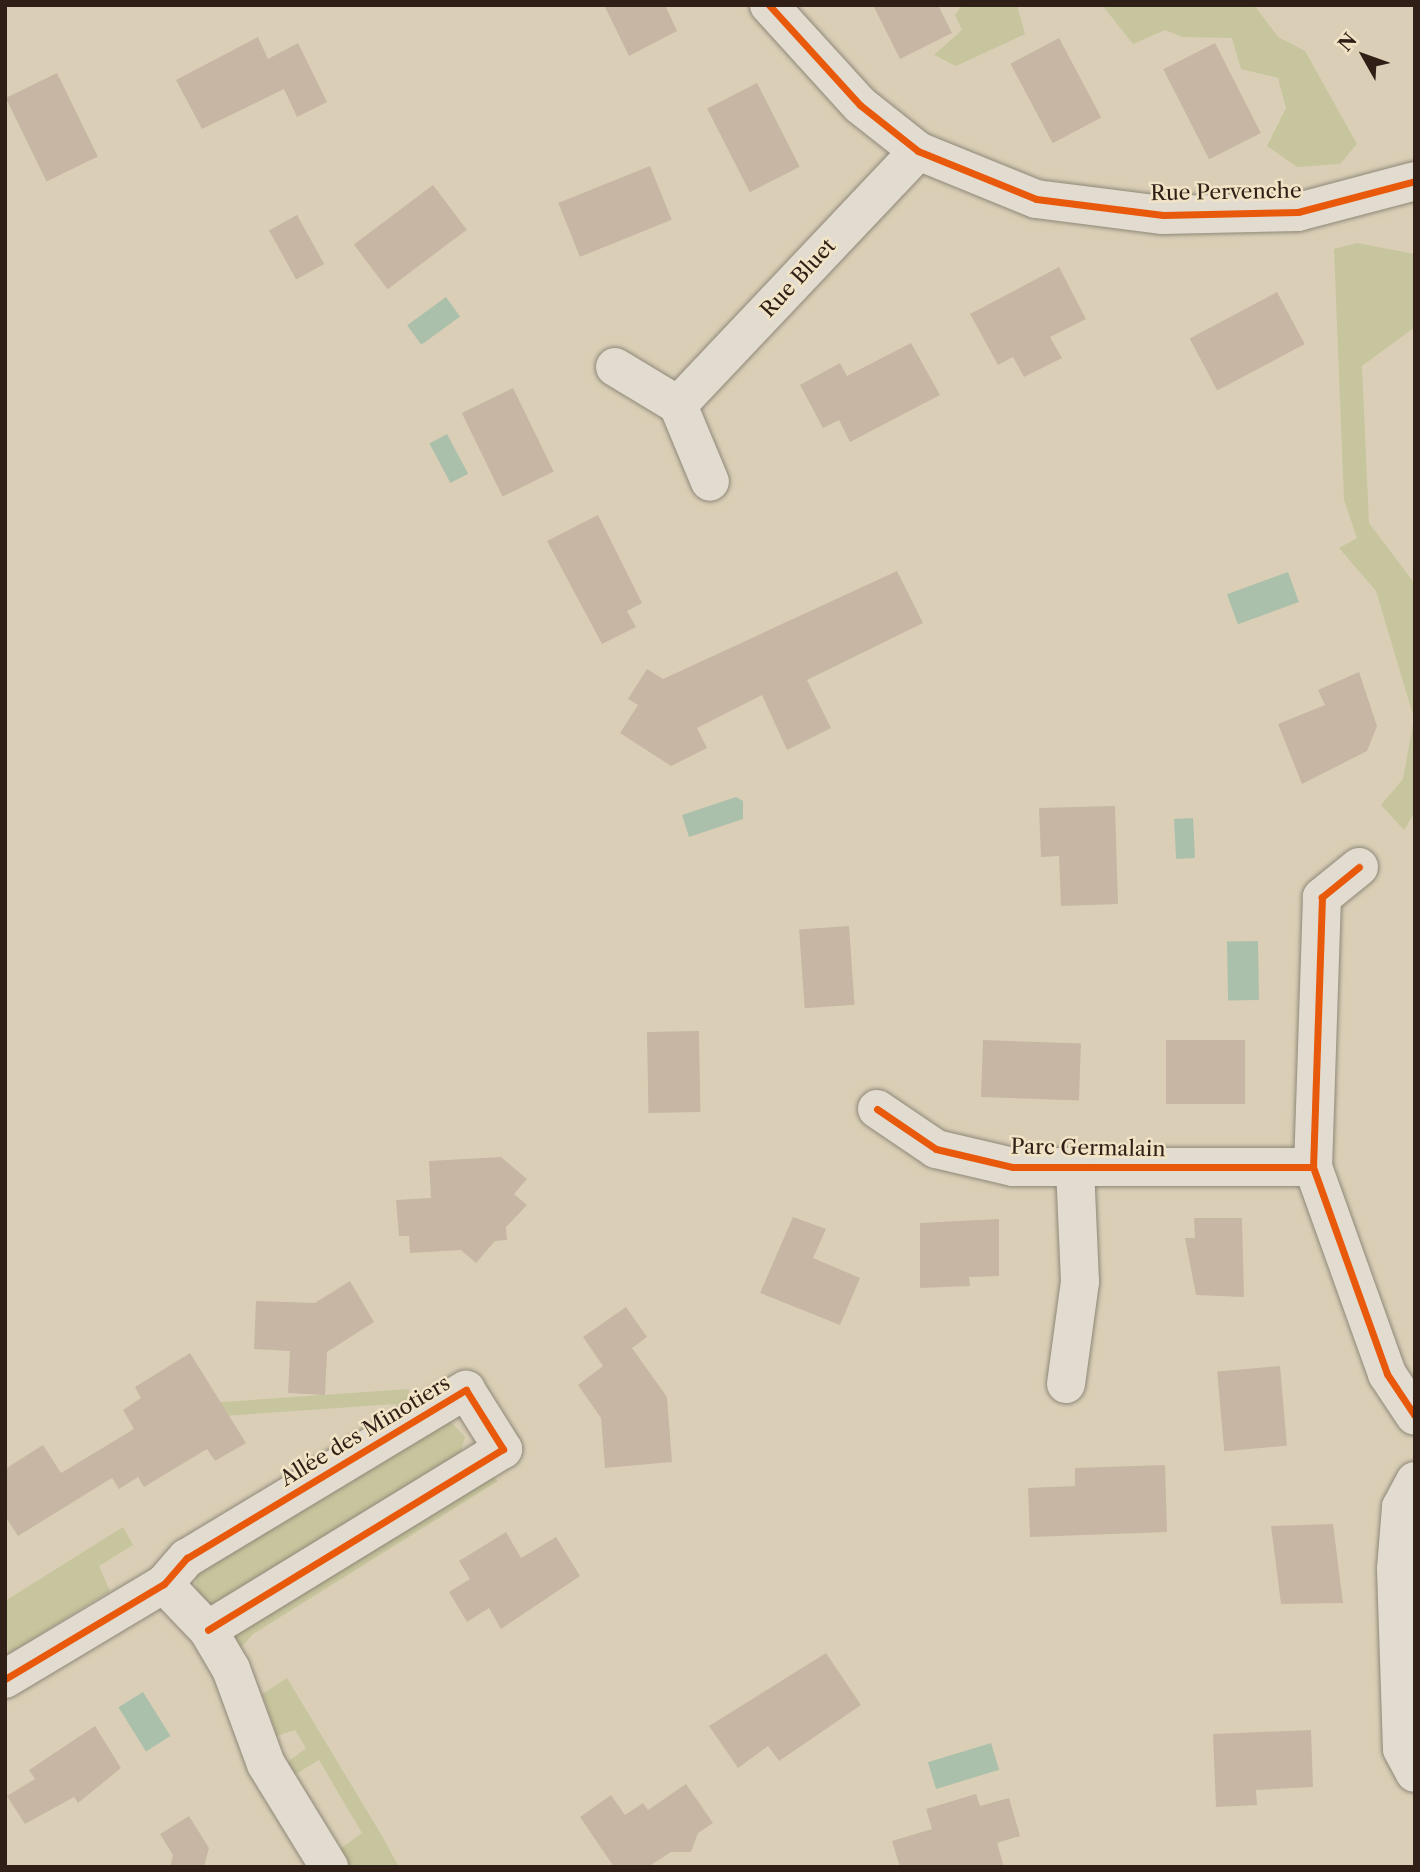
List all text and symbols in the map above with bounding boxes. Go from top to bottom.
north arrow [1329,21,1399,91]
text: N [1333,28,1362,56]
street label: Rue Pervenche [1150,178,1302,206]
street label: Rue Bluet [755,233,841,323]
street label: Parc Germalain [1010,1134,1166,1162]
street label: Allée des Minotiers [276,1370,454,1492]

